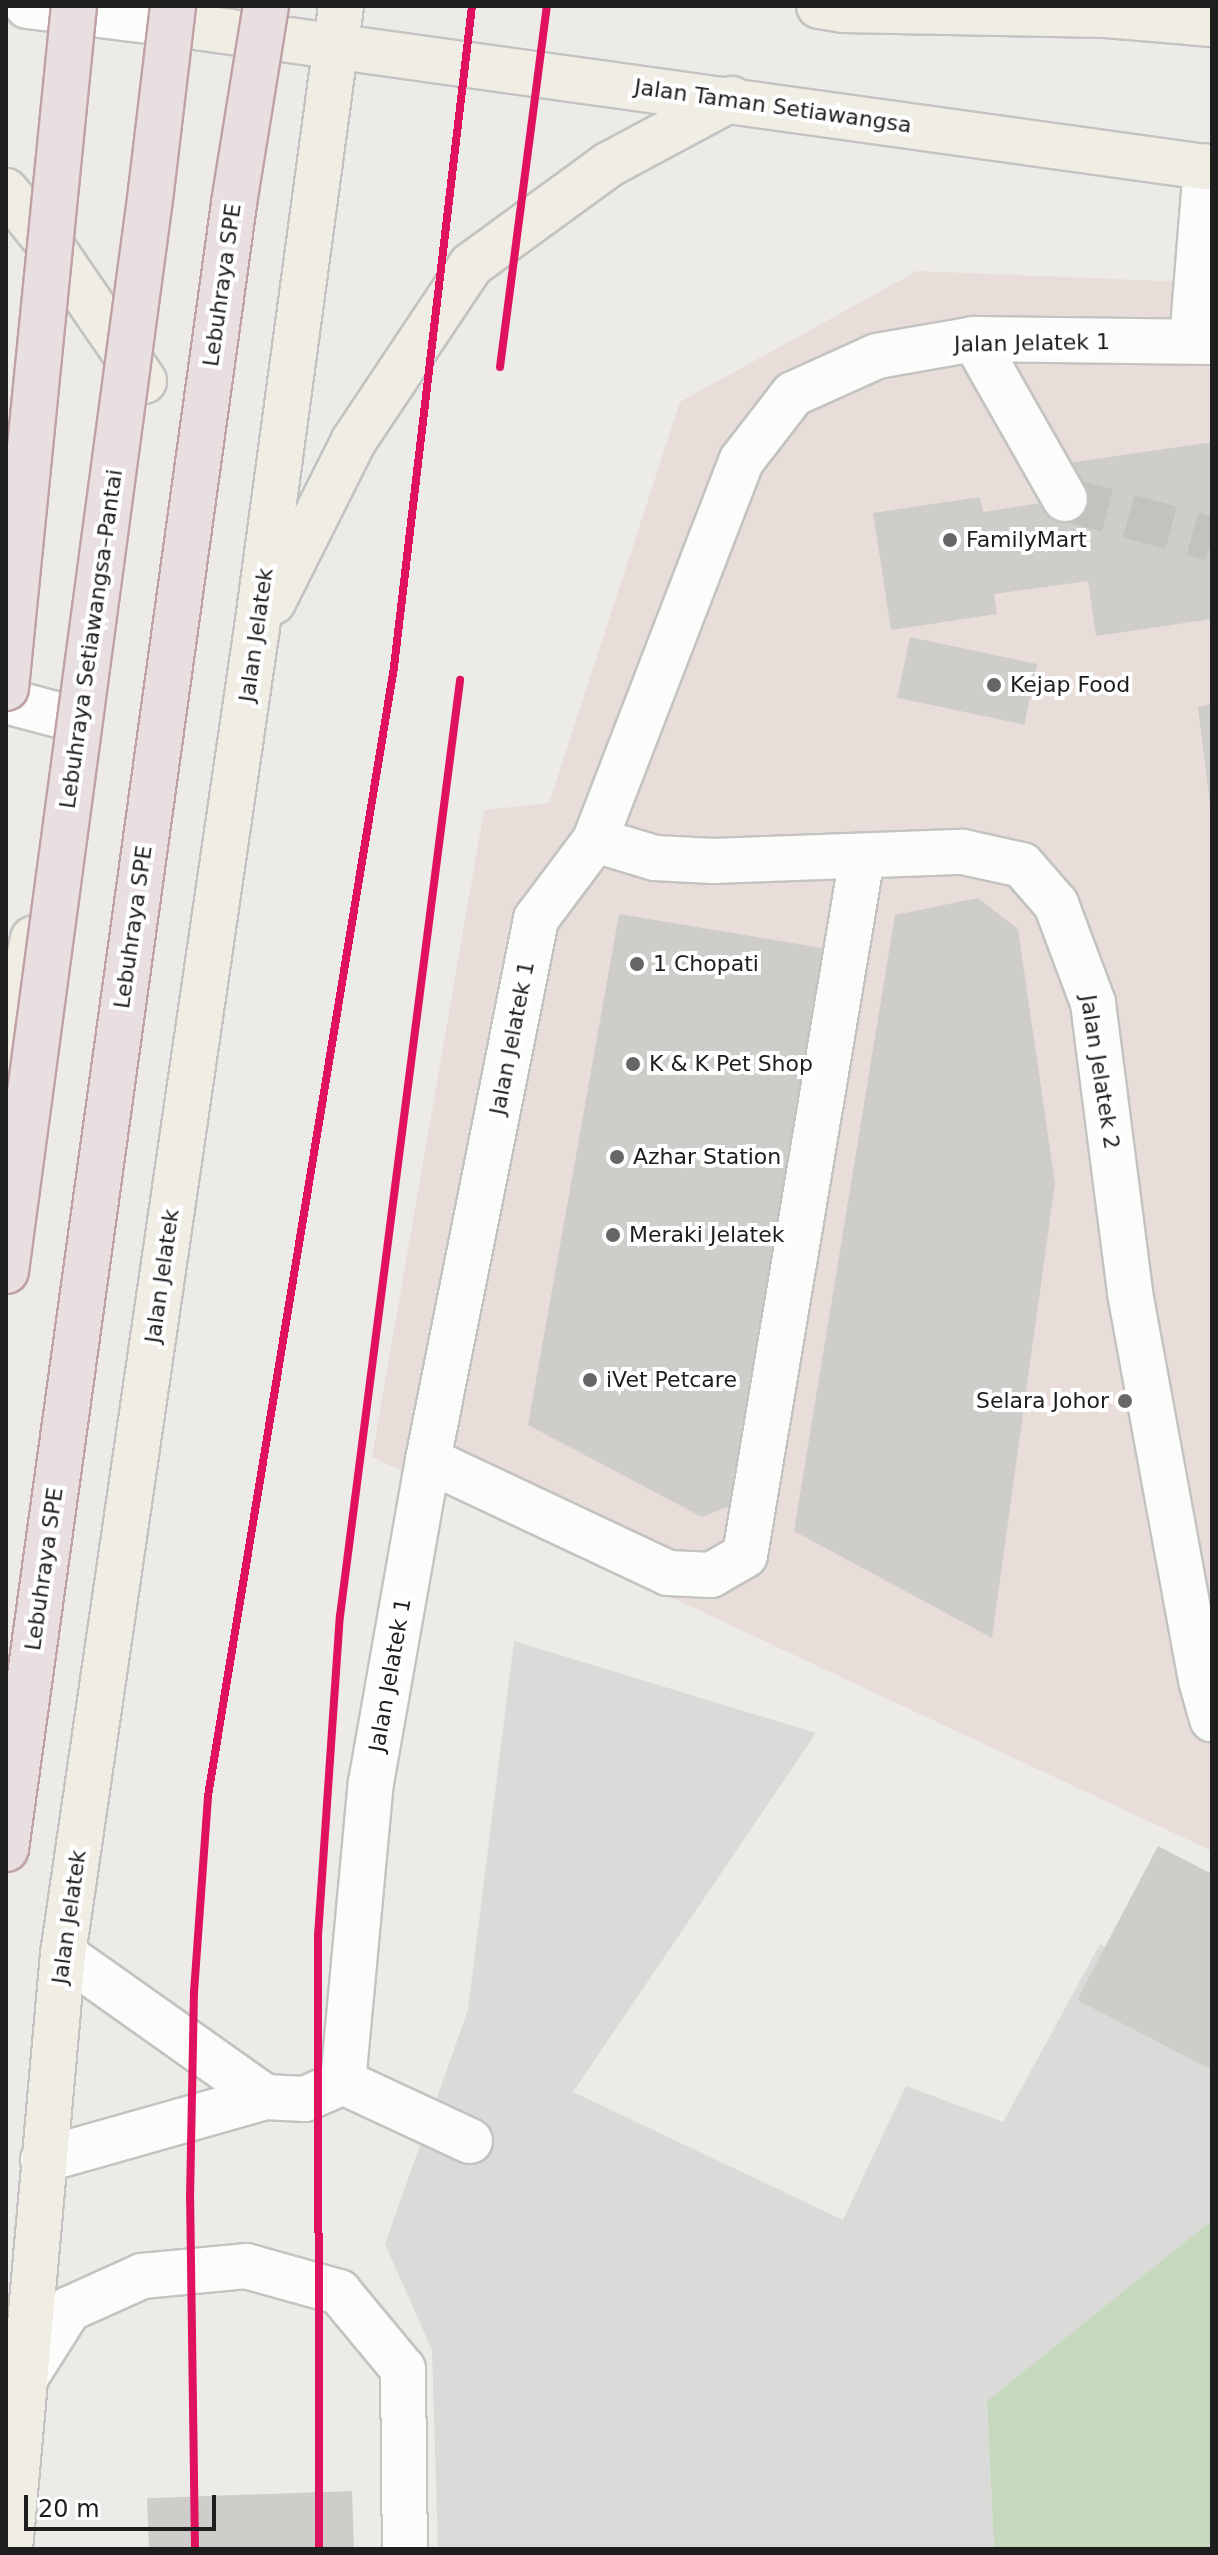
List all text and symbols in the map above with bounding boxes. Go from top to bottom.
street label: Jalan Taman Setiawangsa [633,73,913,139]
street label: Lebuhraya SPE [197,202,247,368]
street label: Jalan Jelatek 1 [954,328,1110,358]
street label: Lebuhraya Setiawangsa–Pantai [54,468,128,810]
place label: FamilyMart [966,527,1087,553]
marker: FamilyMart [941,531,959,549]
street label: Jalan Jelatek [234,566,278,704]
place label: Kejap Food [1010,672,1130,698]
marker: Kejap Food [985,676,1003,694]
street label: Lebuhraya SPE [108,844,158,1010]
place label: 1 Chopati [653,951,759,977]
marker: 1 Chopati [628,955,646,973]
street label: Jalan Jelatek 1 [484,959,540,1117]
street label: Jalan Jelatek 2 [1075,993,1125,1151]
place label: K & K Pet Shop [649,1051,813,1077]
marker: K & K Pet Shop [624,1055,642,1073]
place label: Azhar Station [633,1144,781,1170]
marker: Azhar Station [608,1148,626,1166]
street label: Jalan Jelatek [140,1207,184,1345]
place label: Meraki Jelatek [629,1222,784,1248]
marker: Meraki Jelatek [604,1226,622,1244]
place label: iVet Petcare [606,1367,737,1393]
marker: iVet Petcare [581,1371,599,1389]
place label: Selara Johor [976,1388,1109,1414]
marker: Selara Johor [1116,1392,1134,1410]
street label: Lebuhraya SPE [19,1486,69,1652]
street label: Jalan Jelatek 1 [363,1596,417,1754]
street label: Jalan Jelatek [47,1848,91,1986]
scale bar [28,2479,220,2529]
text: 20 m [38,2495,100,2523]

